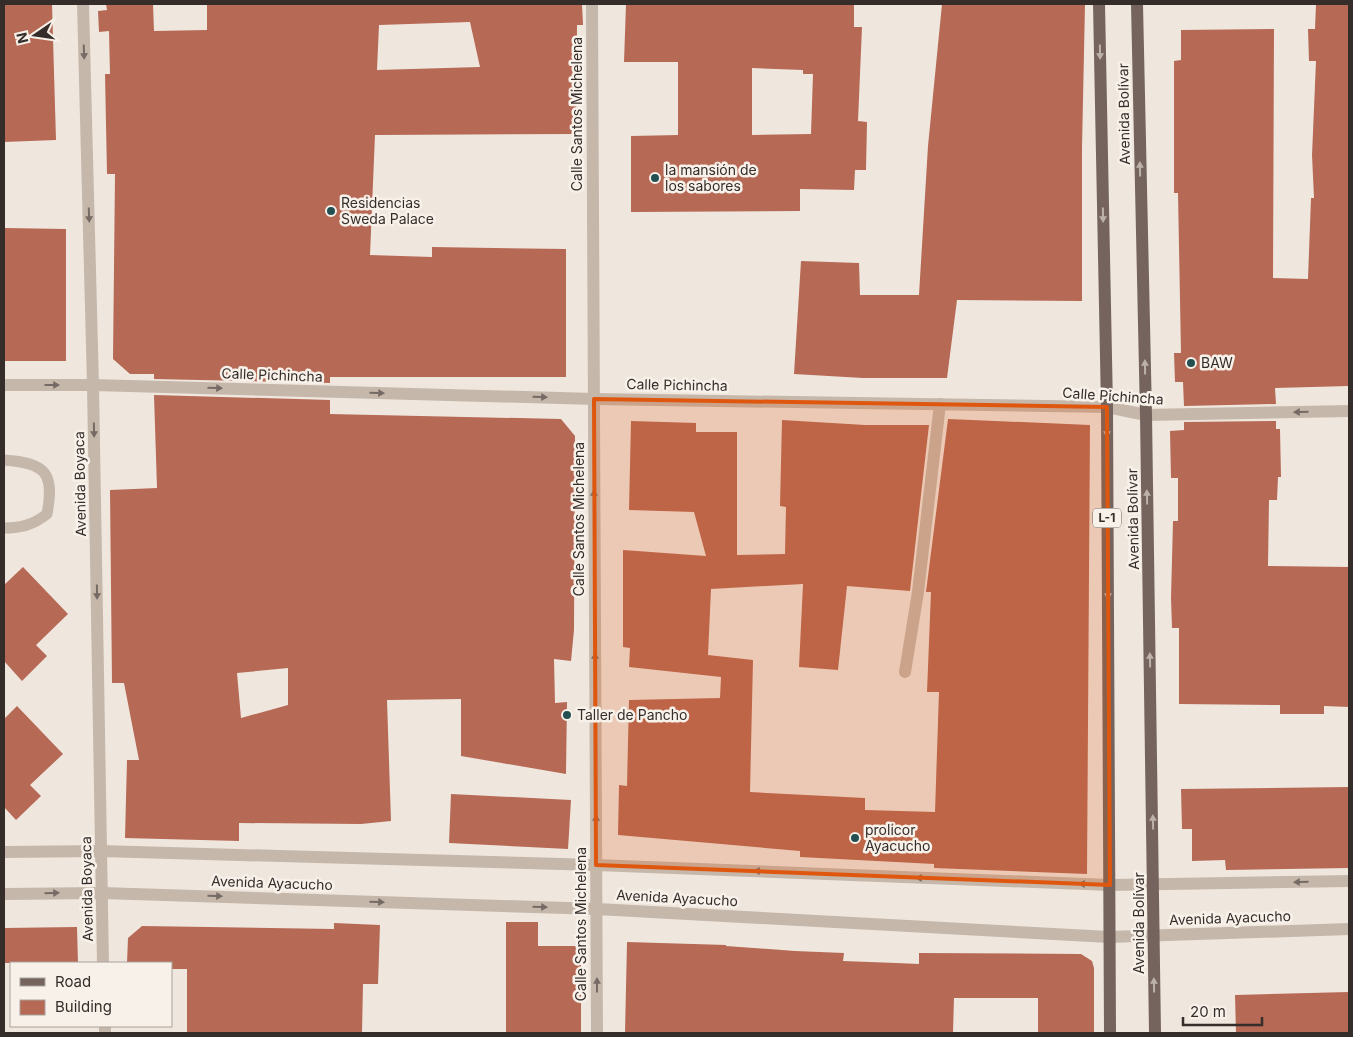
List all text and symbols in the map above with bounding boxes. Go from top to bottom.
north arrow [10,10,60,60]
text: N [12,31,31,45]
street label: Calle Santos Michelena [568,37,585,191]
one-way arrow [81,45,89,61]
one-way arrow [1096,45,1104,61]
street label: Avenida Bolívar [1114,63,1133,165]
place label: la mansión de los sabores [665,161,757,194]
one-way arrow [1136,161,1144,177]
marker: la mansión de los sabores [649,172,661,184]
place label: Residencias Sweda Palace [341,194,434,227]
marker: Residencias Sweda Palace [325,205,337,217]
one-way arrow [85,207,93,223]
one-way arrow [1099,207,1107,223]
place label: BAW [1201,354,1233,371]
marker: BAW [1185,357,1197,369]
one-way arrow [1141,358,1149,374]
street label: Calle Pichincha [221,364,323,385]
street label: Calle Pichincha [626,375,728,394]
one-way arrow [45,381,61,389]
street label: Calle Pichincha [1062,383,1164,408]
one-way arrow [207,384,223,392]
one-way arrow [370,389,386,397]
one-way arrow [532,393,548,401]
one-way arrow [1292,408,1308,416]
one-way arrow [90,422,98,438]
one-way arrow [1103,422,1111,438]
street label: Avenida Boyaca [70,431,89,537]
street label: Calle Santos Michelena [570,442,587,596]
street label: Avenida Bolívar [1123,468,1142,570]
one-way arrow [590,489,598,505]
one-way arrow [1143,489,1151,505]
road number: L-1 [1093,508,1121,528]
one-way arrow [93,585,101,601]
one-way arrow [1104,585,1112,601]
one-way arrow [591,651,599,667]
one-way arrow [1146,651,1154,667]
place label: Taller de Pancho [577,706,687,723]
marker: Taller de Pancho [561,709,573,721]
one-way arrow [592,814,600,830]
one-way arrow [1149,814,1157,830]
place label: prolicor Ayacucho [865,821,930,854]
marker: prolicor Ayacucho [849,832,861,844]
street label: Avenida Boyaca [77,836,96,942]
street label: Calle Santos Michelena [572,847,589,1001]
one-way arrow [753,867,769,875]
street label: Avenida Ayacucho [211,872,333,893]
street label: Avenida Bolívar [1130,872,1147,974]
one-way arrow [915,873,931,881]
one-way arrow [1292,878,1308,886]
one-way arrow [1077,880,1093,888]
street label: Avenida Ayacucho [616,886,738,909]
one-way arrow [45,889,61,897]
one-way arrow [207,893,223,901]
one-way arrow [370,898,386,906]
one-way arrow [532,904,548,912]
street label: Avenida Ayacucho [1169,907,1291,928]
legend [10,962,172,1027]
text: Road [55,972,91,991]
one-way arrow [593,976,601,992]
one-way arrow [1150,976,1158,992]
scale bar [1183,994,1262,1026]
text: Building [55,997,112,1016]
text: 20 m [1190,1002,1226,1021]

